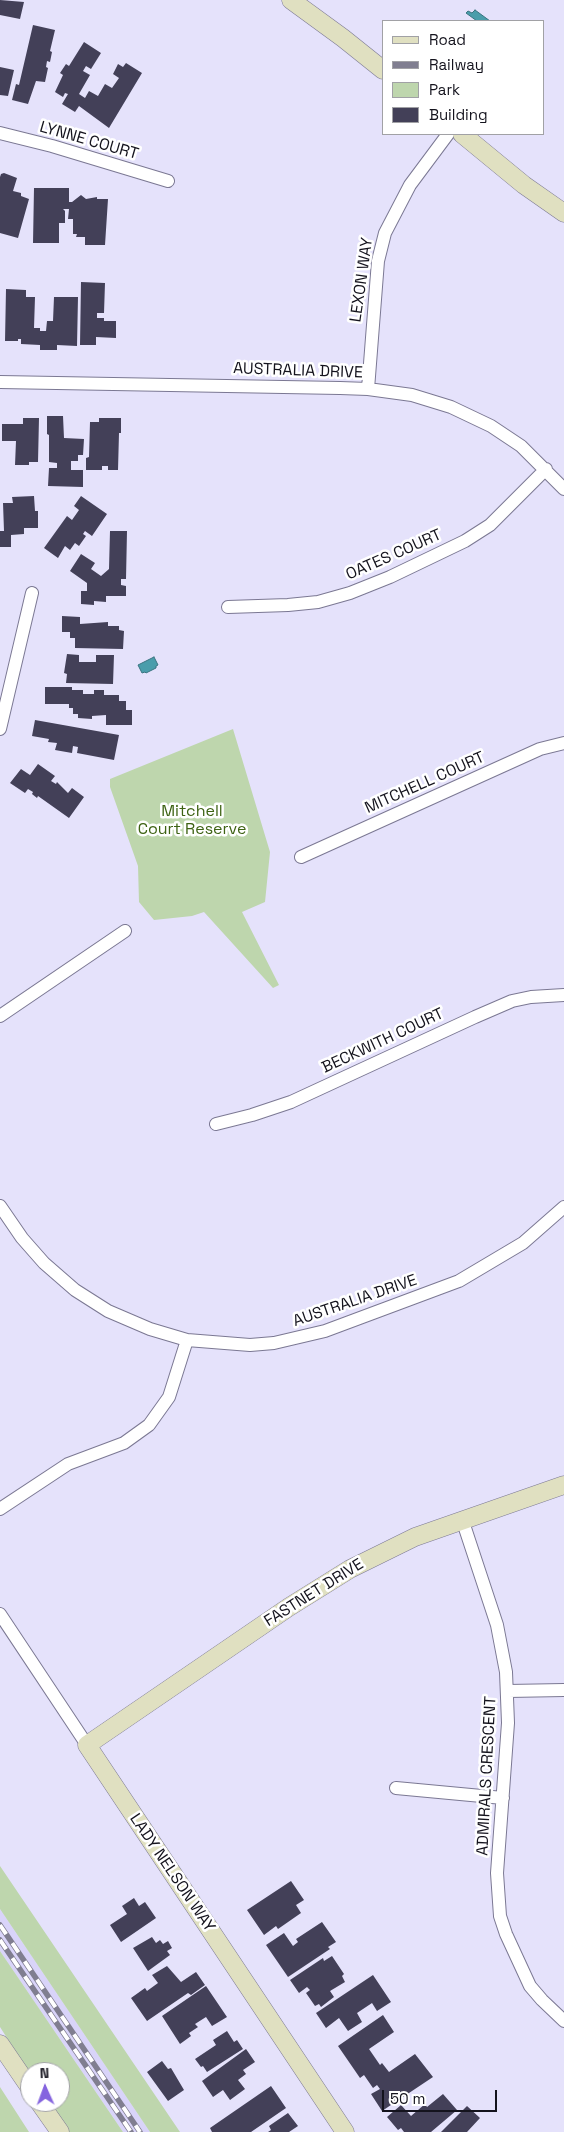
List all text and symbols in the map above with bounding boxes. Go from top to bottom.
legend [382,20,544,135]
text: Road [429,30,466,49]
text: Railway [429,55,484,74]
text: Park [429,80,460,99]
text: Building [429,105,488,124]
street label: LYNNE COURT [37,118,141,164]
street label: LEXON WAY [347,236,377,324]
street label: AUSTRALIA DRIVE [233,359,363,383]
street label: OATES COURT [343,525,445,585]
street label: MITCHELL COURT [362,748,488,818]
park label: Mitchell Court Reserve [138,802,246,840]
street label: BECKWITH COURT [319,1004,447,1078]
street label: AUSTRALIA DRIVE [291,1271,419,1331]
street label: FASTNET DRIVE [261,1555,367,1631]
street label: ADMIRALS CRESCENT [473,1696,501,1856]
street label: LADY NELSON WAY [125,1810,219,1936]
north arrow [20,2062,70,2112]
text: N [39,2064,50,2082]
scale bar [384,2080,499,2112]
text: 50 m [390,2089,425,2108]

